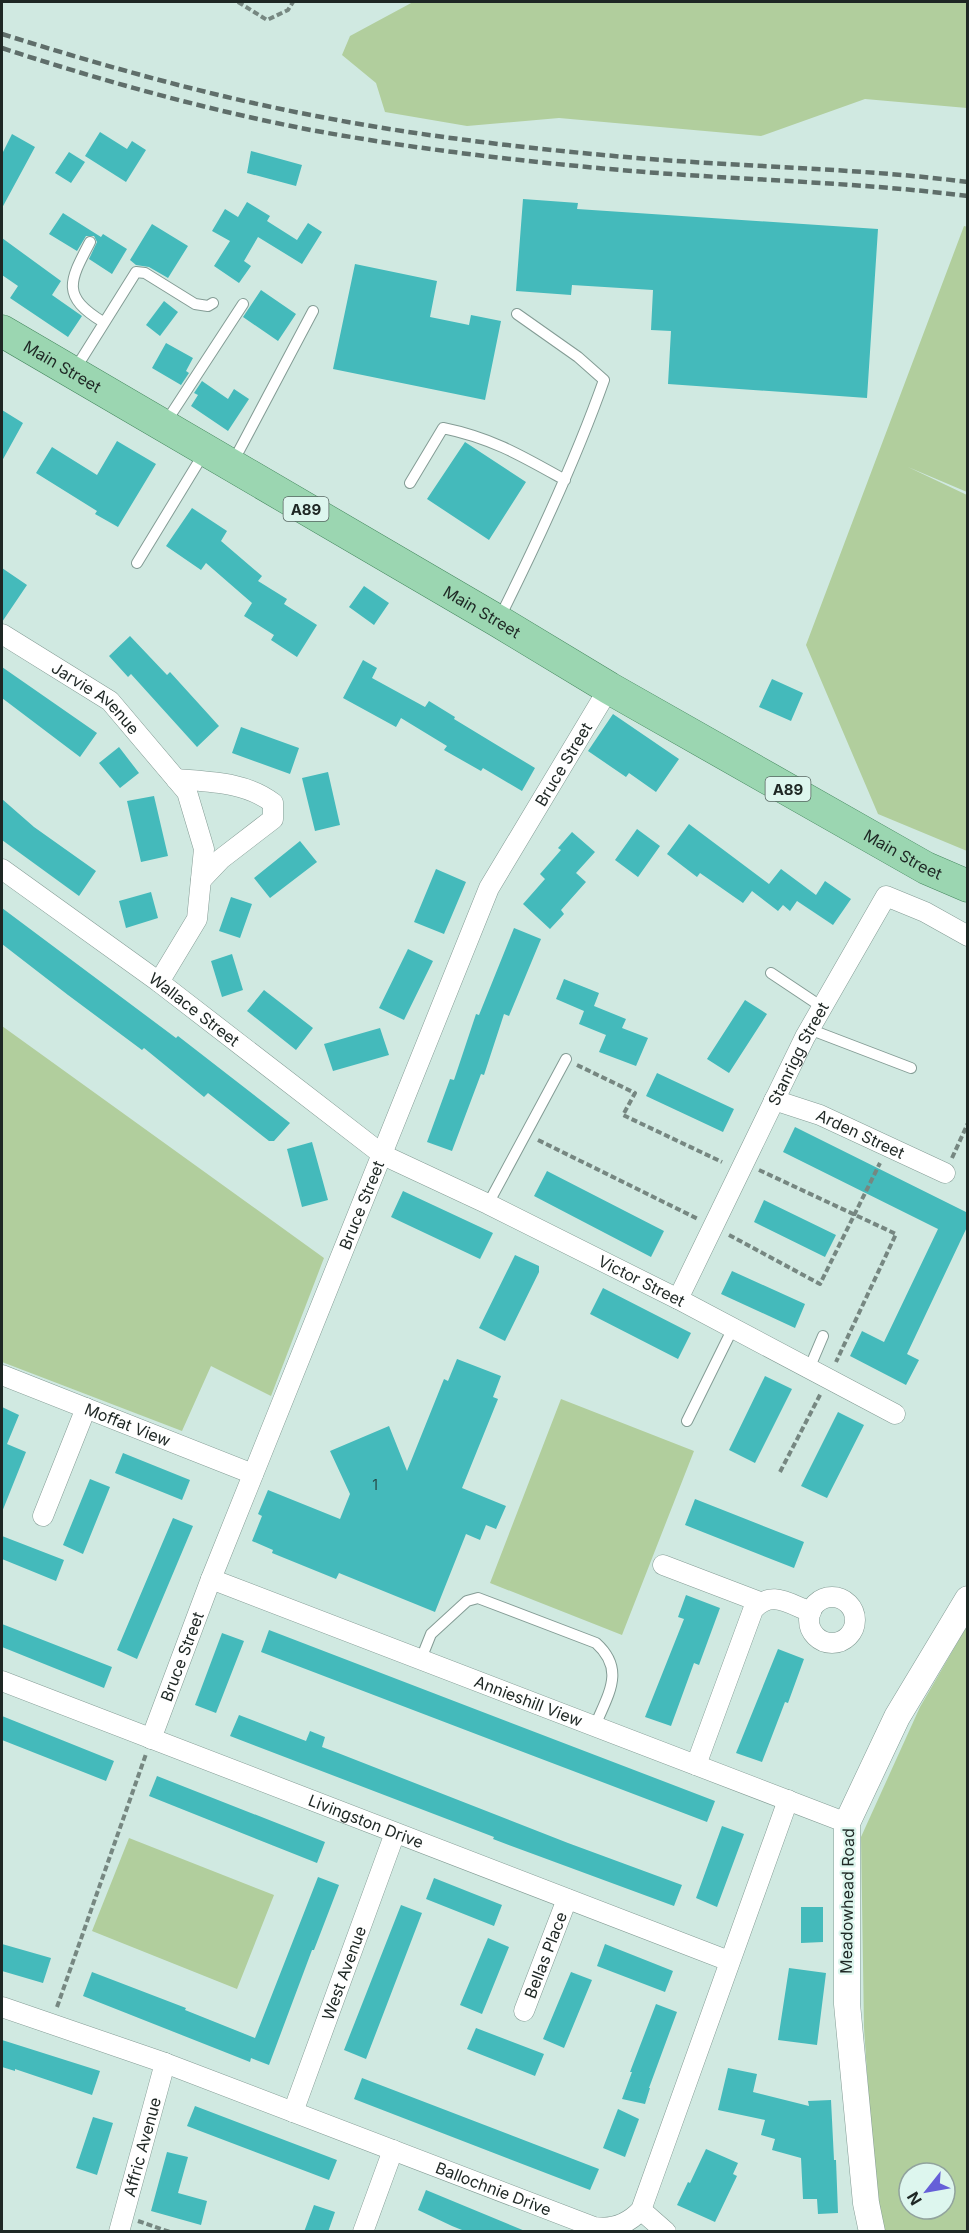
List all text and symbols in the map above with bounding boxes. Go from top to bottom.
street label: Main Street [20,336,105,397]
road number: A89 [284,497,328,521]
street label: Main Street [440,581,524,642]
street label: Jarvie Avenue [48,657,144,738]
street label: Bruce Street [530,719,596,810]
road number: A89 [766,777,810,801]
street label: Main Street [860,825,945,884]
street label: Wallace Street [145,968,243,1050]
street label: Stanrigg Street [763,999,833,1109]
street label: Arden Street [813,1105,908,1163]
street label: Bruce Street [335,1158,388,1252]
street label: Victor Street [595,1251,688,1311]
street label: Moffat View [82,1399,173,1450]
house number: 1 [372,1476,378,1493]
street label: Bruce Street [156,1609,208,1704]
street label: Annieshill View [472,1671,585,1731]
street label: Livingston Drive [305,1790,426,1852]
street label: Meadowhead Road [836,1828,858,1974]
street label: Bellas Place [520,1909,571,2001]
street label: West Avenue [317,1923,370,2023]
street label: Affric Avenue [119,2095,165,2199]
street label: Ballochnie Drive [433,2157,554,2220]
north arrow [897,2161,957,2221]
text: N [902,2188,926,2209]

